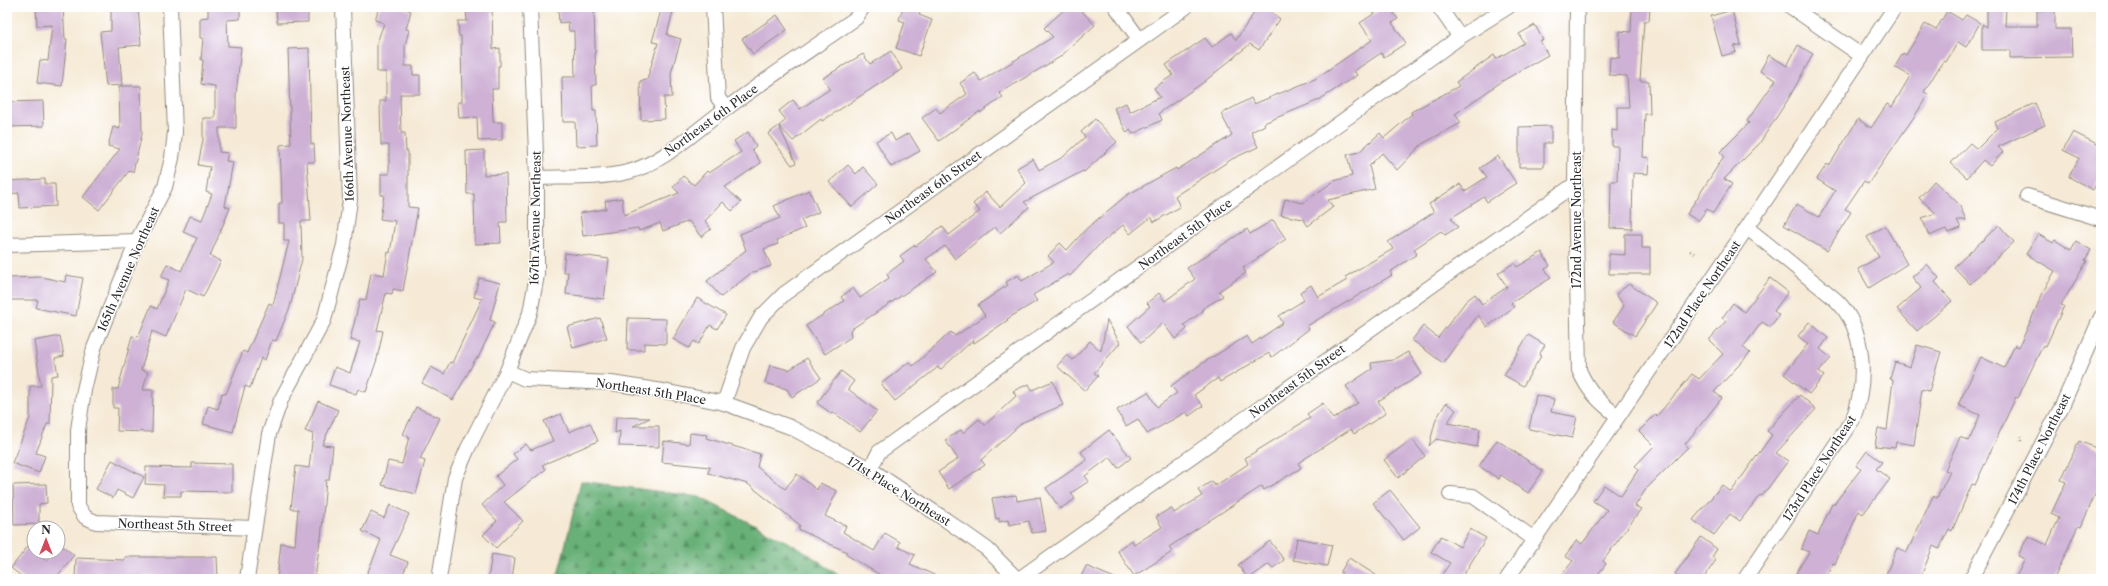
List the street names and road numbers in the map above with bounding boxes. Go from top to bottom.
street label: 166th Avenue Northeast [337,65,357,202]
street label: Northeast 6th Place [661,81,761,159]
street label: Northeast 6th Street [882,147,985,227]
street label: 167th Avenue Northeast [526,150,544,285]
street label: 172nd Avenue Northeast [1569,151,1584,289]
street label: Northeast 5th Place [1135,195,1235,273]
street label: 165th Avenue Northeast [94,204,163,334]
street label: 172nd Place Northeast [1661,237,1744,350]
street label: Northeast 5th Street [1246,341,1348,421]
street label: Northeast 5th Place [595,375,708,407]
street label: 174th Place Northeast [2004,390,2074,507]
street label: 173rd Place Northeast [1779,412,1859,524]
street label: 171st Place Northeast [845,453,954,529]
street label: Northeast 5th Street [117,515,233,535]

